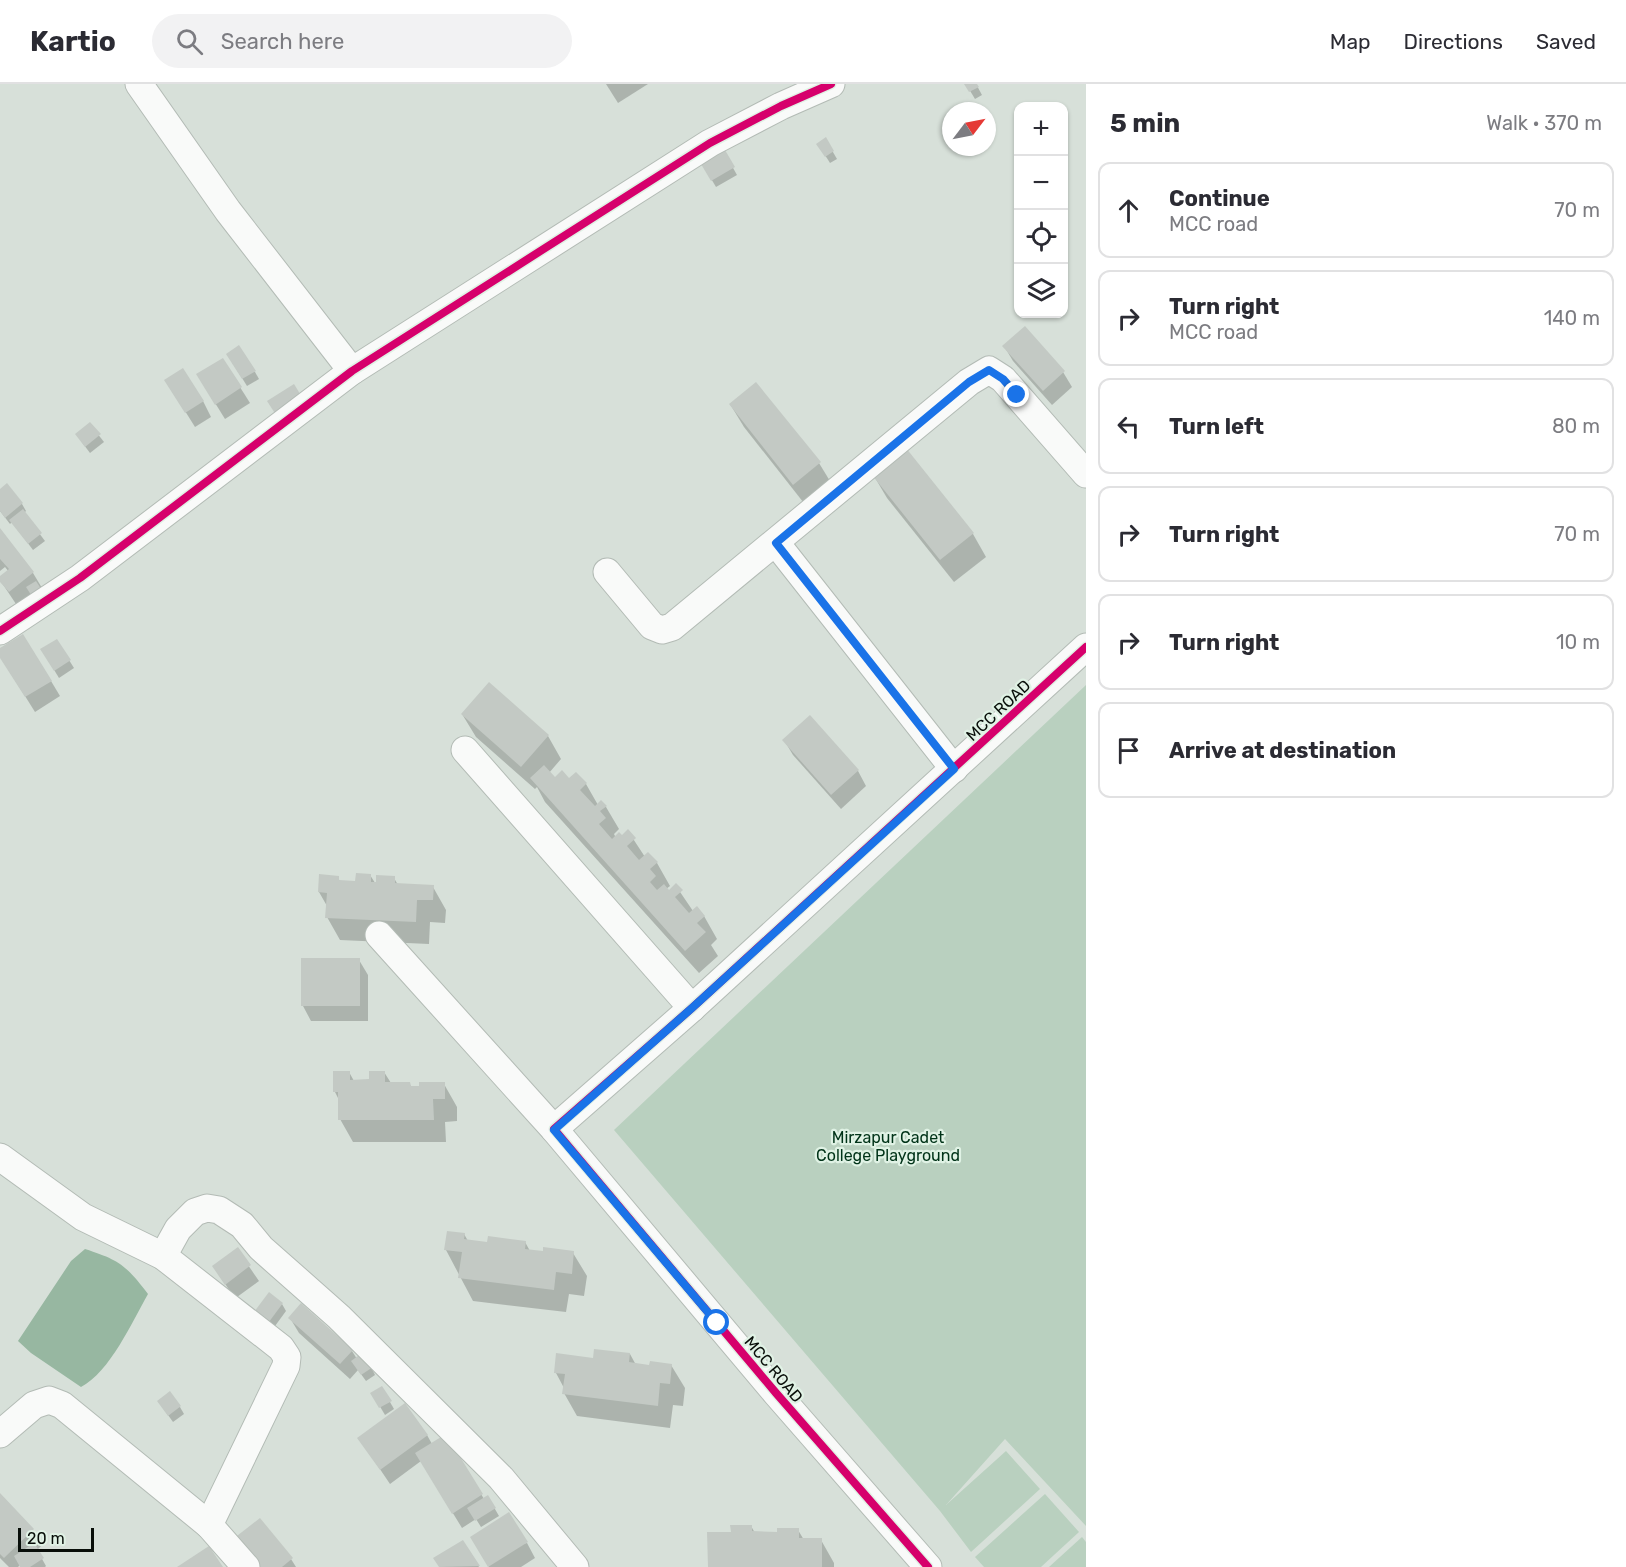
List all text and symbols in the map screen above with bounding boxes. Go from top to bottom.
search box [152,14,572,68]
text: Kartio [30,25,116,58]
icon: search [173,25,206,58]
text: Search here [221,28,344,55]
text: Map [1330,29,1371,54]
text: Directions [1404,29,1503,54]
text: Saved [1536,29,1596,54]
north arrow [942,102,996,156]
map controls [1014,102,1068,318]
button: + [1014,102,1068,156]
text: 5 min [1110,108,1180,139]
text: Walk · 370 m [1486,111,1602,135]
button: − [1014,156,1068,210]
text: Continue [1169,185,1270,212]
icon: ahead [1112,194,1145,227]
text: 70 m [1554,198,1600,222]
button: locate [1014,210,1068,264]
text: MCC road [1169,212,1258,236]
button: layers [1014,264,1068,318]
text: Turn right [1169,293,1279,320]
icon: right [1112,302,1145,335]
text: 140 m [1544,306,1600,330]
text: MCC road [1169,320,1258,344]
route end [1003,381,1029,407]
icon: left [1112,410,1145,443]
text: Turn left [1169,413,1264,440]
text: 80 m [1552,414,1600,438]
icon: right [1112,518,1145,551]
text: Turn right [1169,521,1279,548]
text: 70 m [1554,522,1600,546]
icon: right [1112,626,1145,659]
text: Turn right [1169,629,1279,656]
text: 10 m [1556,630,1600,654]
street label: MCC ROAD [962,676,1034,745]
icon: arrive [1112,734,1145,767]
text: Arrive at destination [1169,737,1396,764]
park label: Mirzapur Cadet College Playground [816,1128,960,1165]
route start [703,1309,729,1335]
street label: MCC ROAD [740,1332,807,1406]
scale bar [18,1525,94,1552]
text: 20 m [27,1529,65,1548]

